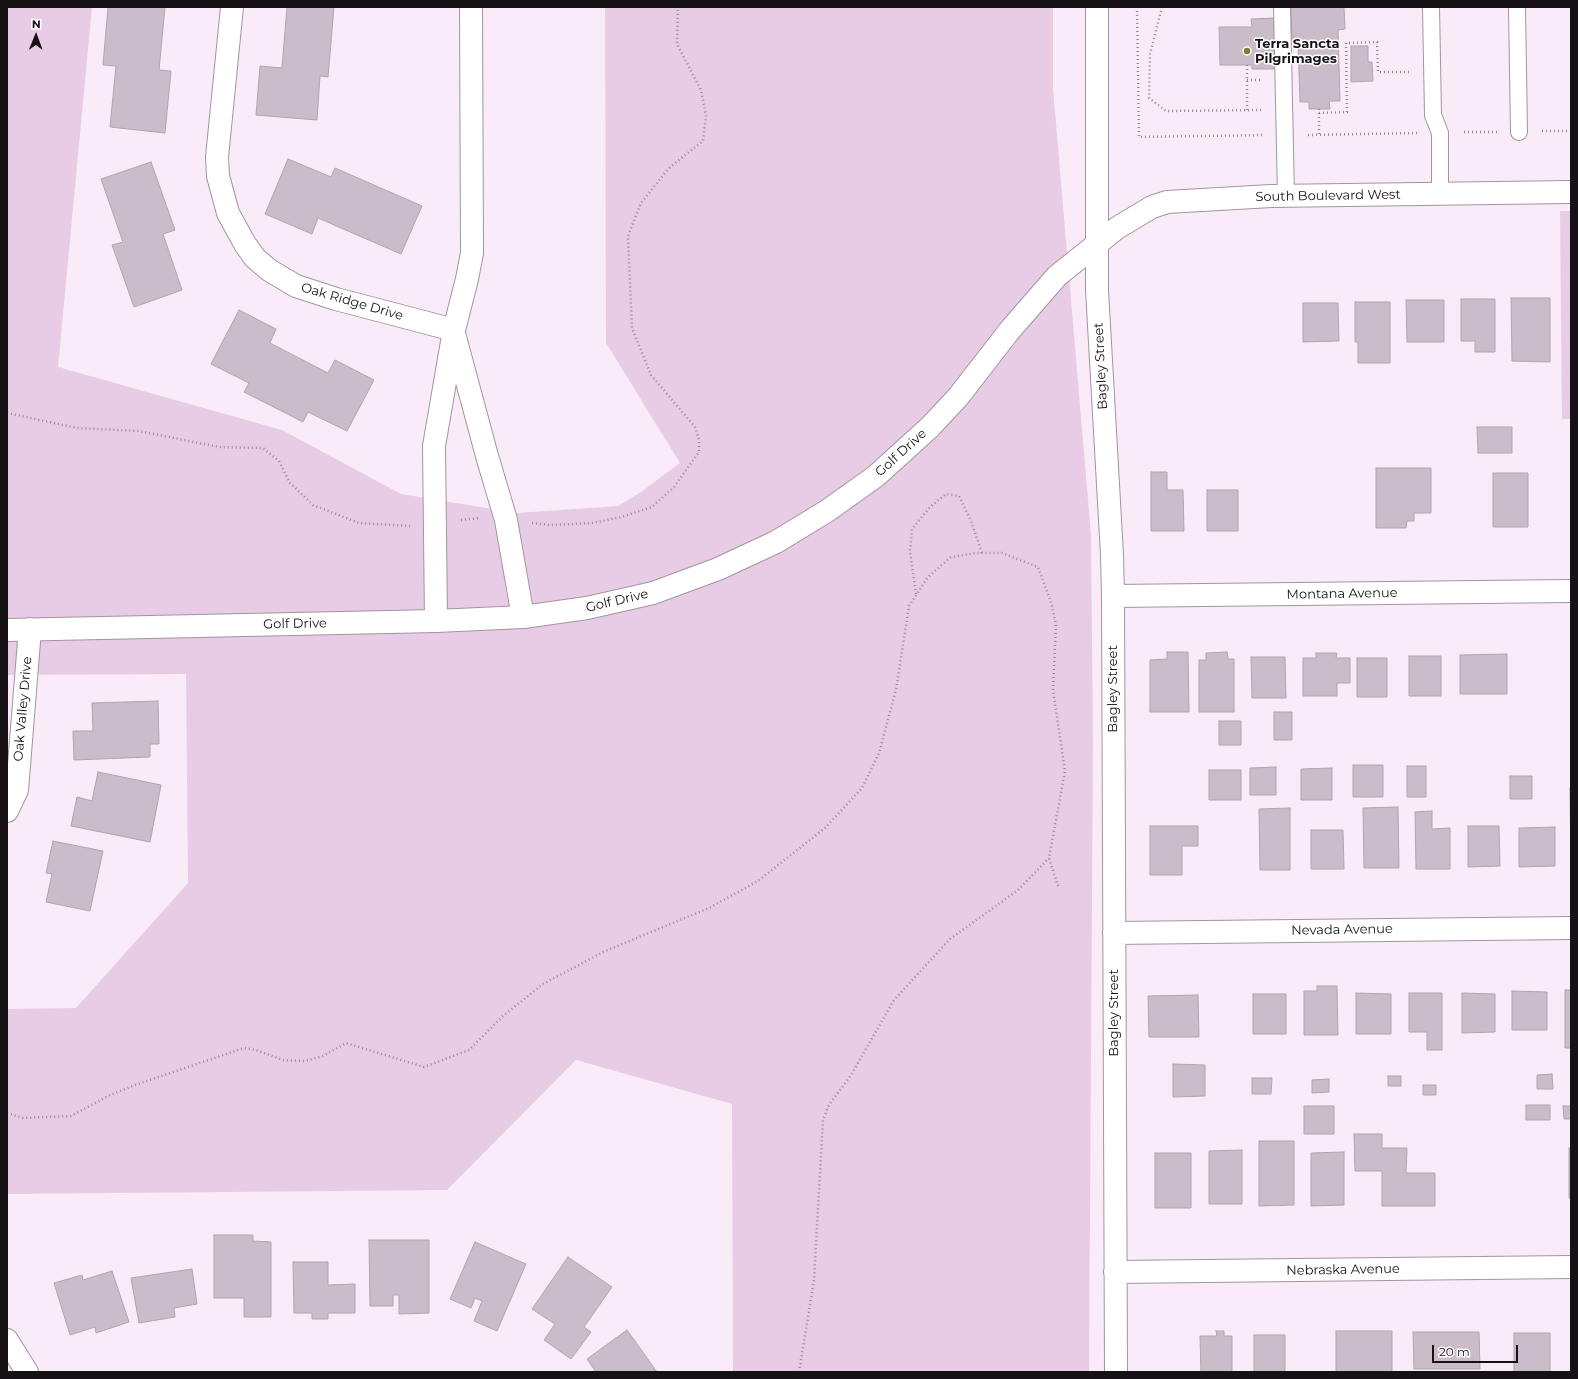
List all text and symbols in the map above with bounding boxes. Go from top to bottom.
north arrow [16,16,56,56]
text: N [32,17,41,31]
place label: Terra Sancta Pilgrimages [1255,36,1339,67]
marker: Terra Sancta Pilgrimages [1242,46,1252,56]
street label: South Boulevard West [1255,187,1401,205]
street label: Oak Ridge Drive [299,280,405,324]
street label: Bagley Street [1091,322,1111,410]
street label: Golf Drive [872,426,930,480]
street label: Montana Avenue [1286,585,1398,603]
street label: Golf Drive [584,586,650,616]
street label: Golf Drive [263,616,327,632]
street label: Bagley Street [1105,645,1121,733]
street label: Oak Valley Drive [11,656,35,762]
street label: Nevada Avenue [1291,921,1393,939]
street label: Bagley Street [1106,969,1122,1057]
street label: Nebraska Avenue [1286,1261,1400,1279]
scale bar [1434,1337,1520,1363]
text: 20 m [1439,1344,1470,1359]

